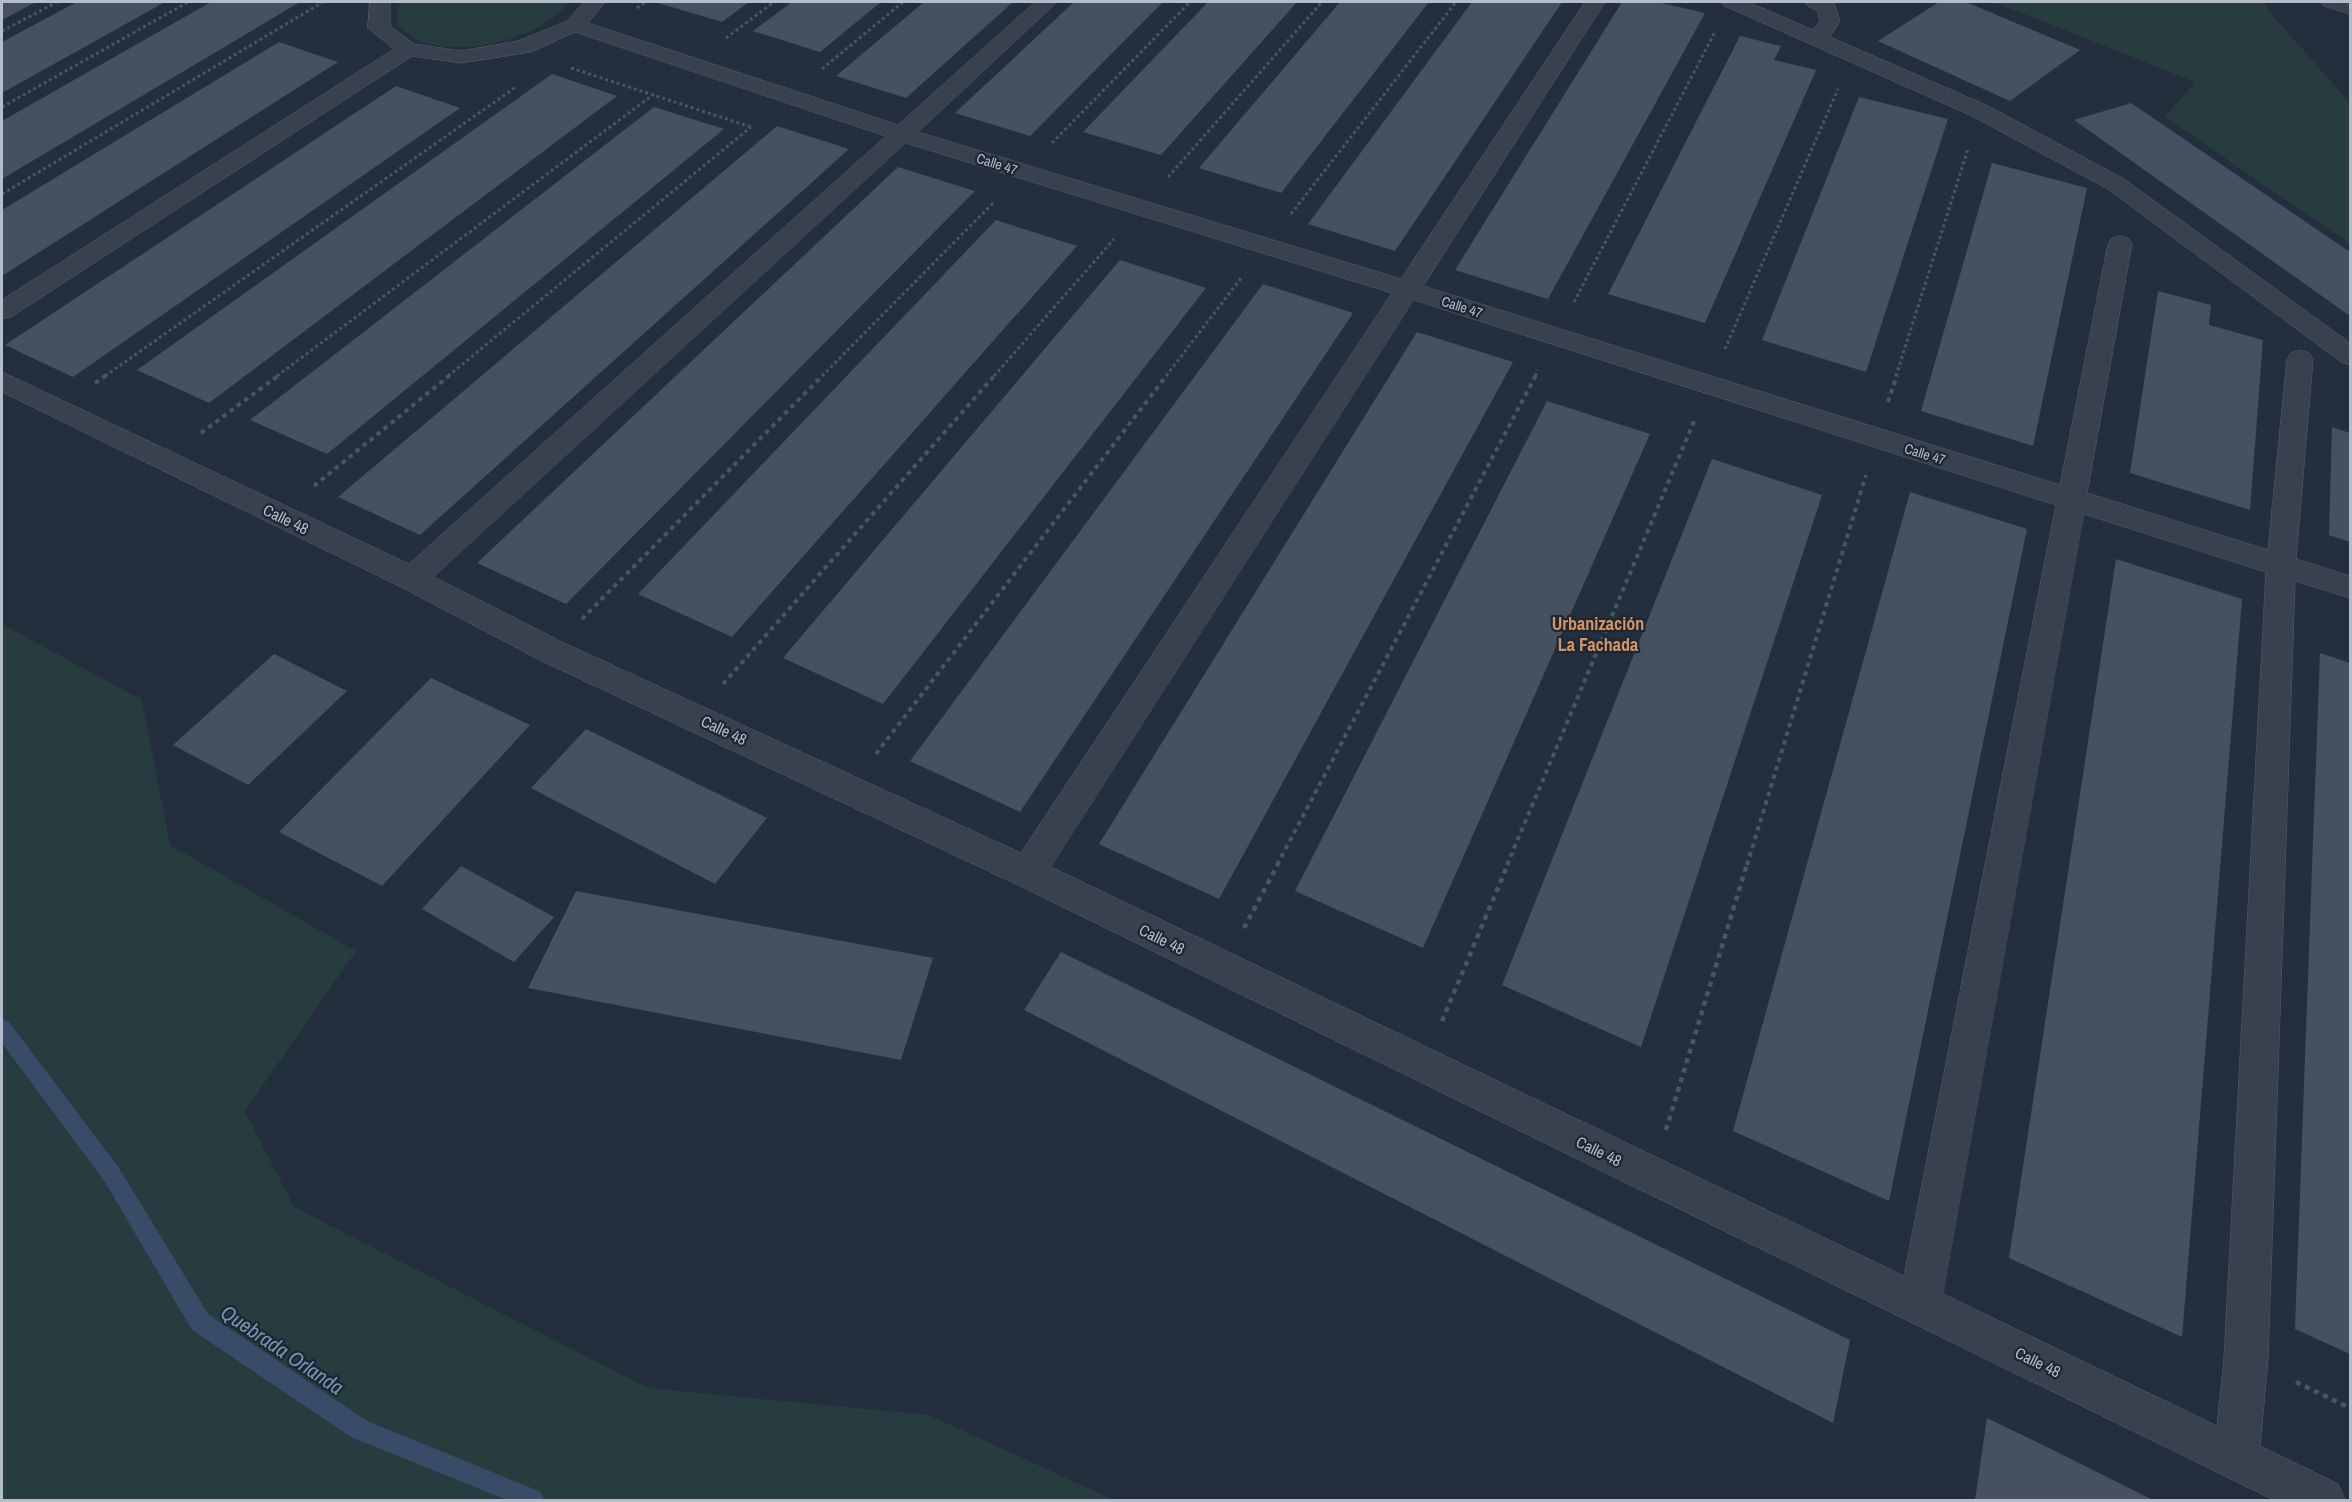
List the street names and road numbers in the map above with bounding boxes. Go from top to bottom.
street label: Calle 47 [974,149,1020,179]
street label: Calle 47 [1439,292,1485,322]
street label: Calle 47 [1902,439,1948,469]
street label: Calle 48 [260,499,312,539]
street label: Calle 48 [698,710,750,750]
street label: Calle 48 [1136,919,1188,959]
street label: Calle 48 [1573,1131,1625,1171]
street label: Calle 48 [2012,1342,2064,1382]

